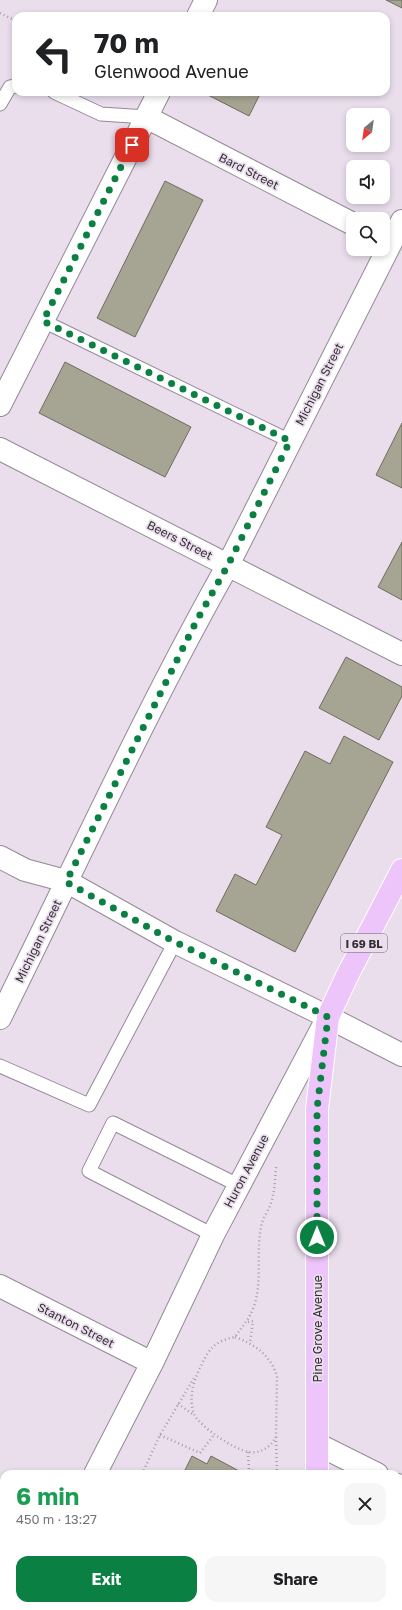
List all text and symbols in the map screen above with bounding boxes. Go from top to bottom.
text: 70 m [94,26,159,59]
icon: left [28,28,80,80]
text: Glenwood Avenue [94,60,249,82]
north arrow [346,108,390,152]
map controls [346,108,390,256]
pin [115,128,149,162]
icon: arrive [121,134,143,156]
street label: Bard Street [217,149,282,193]
button: sound [346,160,390,204]
button: search [346,212,390,256]
street label: Michigan Street [292,340,346,428]
street label: Beers Street [145,517,215,563]
street label: Michigan Street [11,897,65,985]
road number: I 69 BL [341,934,387,952]
street label: Huron Avenue [220,1132,272,1210]
position arrow [296,1216,338,1258]
street label: Pine Grove Avenue [310,1275,325,1383]
street label: Stanton Street [35,1299,117,1351]
text: 6 min [16,1481,79,1510]
button: close [344,1483,386,1525]
text: 450 m · 13:27 [16,1511,97,1527]
button: Exit [16,1556,197,1602]
button: Share [205,1556,386,1602]

